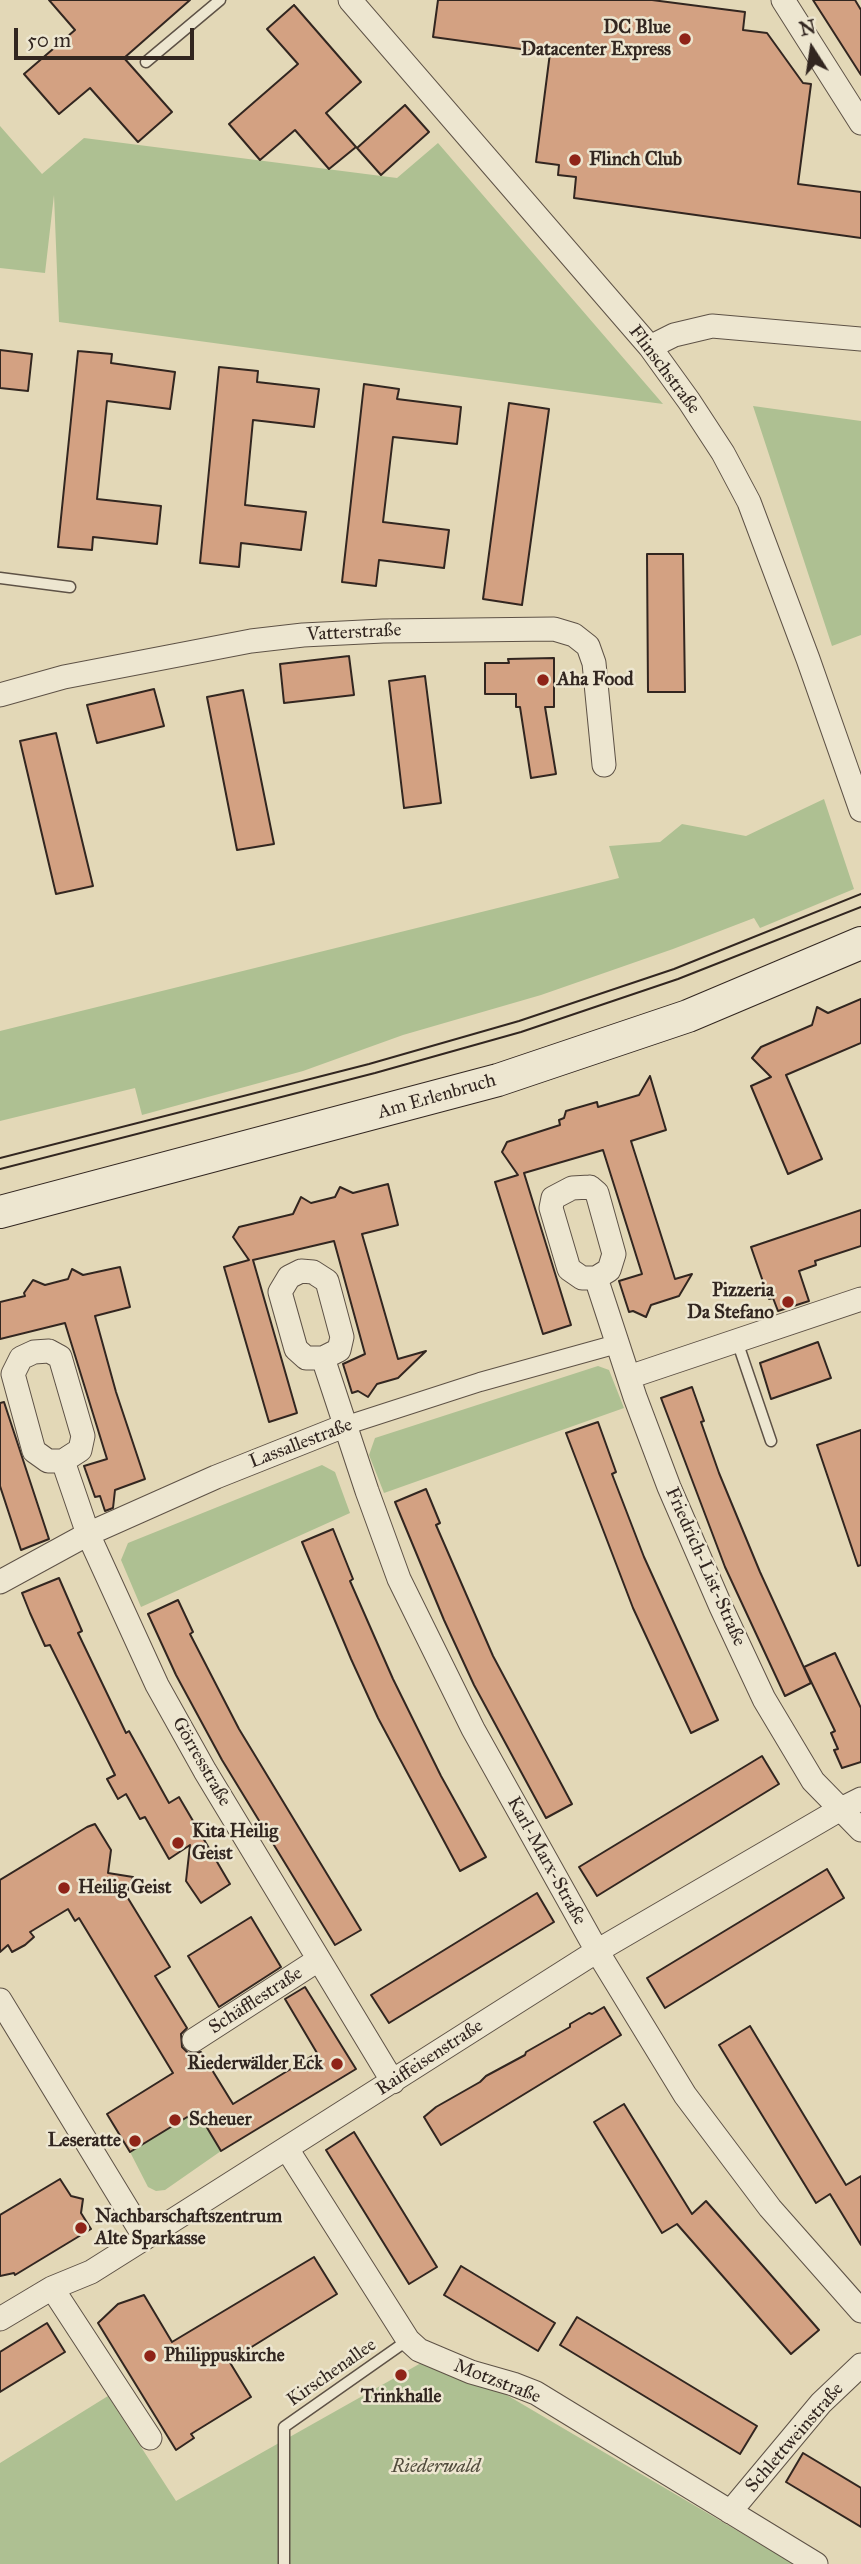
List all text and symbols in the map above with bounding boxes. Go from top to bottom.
scale bar [18,14,198,58]
north arrow [777,14,847,84]
text: N [797,15,818,41]
place label: DC Blue Datacenter Express [521,17,671,61]
text: 50 m [27,27,71,53]
marker: DC Blue Datacenter Express [677,31,693,47]
place label: Flinch Club [589,149,682,171]
marker: Flinch Club [567,152,583,168]
street label: Flinschstraße [623,321,705,419]
street label: Vatterstraße [306,619,402,647]
place label: Aha Food [557,669,633,691]
marker: Aha Food [535,672,551,688]
street label: Am Erlenbruch [375,1069,499,1125]
place label: Pizzeria Da Stefano [687,1280,774,1324]
marker: Pizzeria Da Stefano [780,1294,796,1310]
street label: Lassallestraße [246,1414,356,1474]
street label: Friedrich-List-Straße [660,1484,750,1650]
street label: Görresstraße [166,1713,236,1811]
street label: Karl-Marx-Straße [501,1793,591,1929]
place label: Kita Heilig Geist [192,1821,278,1865]
marker: Kita Heilig Geist [170,1835,186,1851]
place label: Heilig Geist [78,1877,171,1899]
marker: Heilig Geist [56,1880,72,1896]
street label: Schäfflestraße [205,1962,307,2040]
street label: Raiffeisenstraße [372,2015,488,2101]
place label: Riederwälder Eck [187,2053,323,2075]
marker: Riederwälder Eck [329,2056,345,2072]
place label: Scheuer [189,2109,252,2131]
marker: Scheuer [167,2112,183,2128]
place label: Leseratte [48,2130,121,2152]
marker: Leseratte [127,2133,143,2149]
place label: Nachbarschaftszentrum Alte Sparkasse [95,2206,282,2250]
marker: Nachbarschaftszentrum Alte Sparkasse [73,2220,89,2236]
street label: Kirschenallee [283,2334,381,2412]
place label: Philippuskirche [164,2345,285,2367]
marker: Philippuskirche [142,2348,158,2364]
street label: Motzstraße [450,2355,544,2409]
marker: Trinkhalle [393,2367,409,2383]
street label: Schlettweinstraße [741,2378,849,2498]
place label: Trinkhalle [361,2386,441,2408]
park label: Riederwald [391,2456,481,2478]

